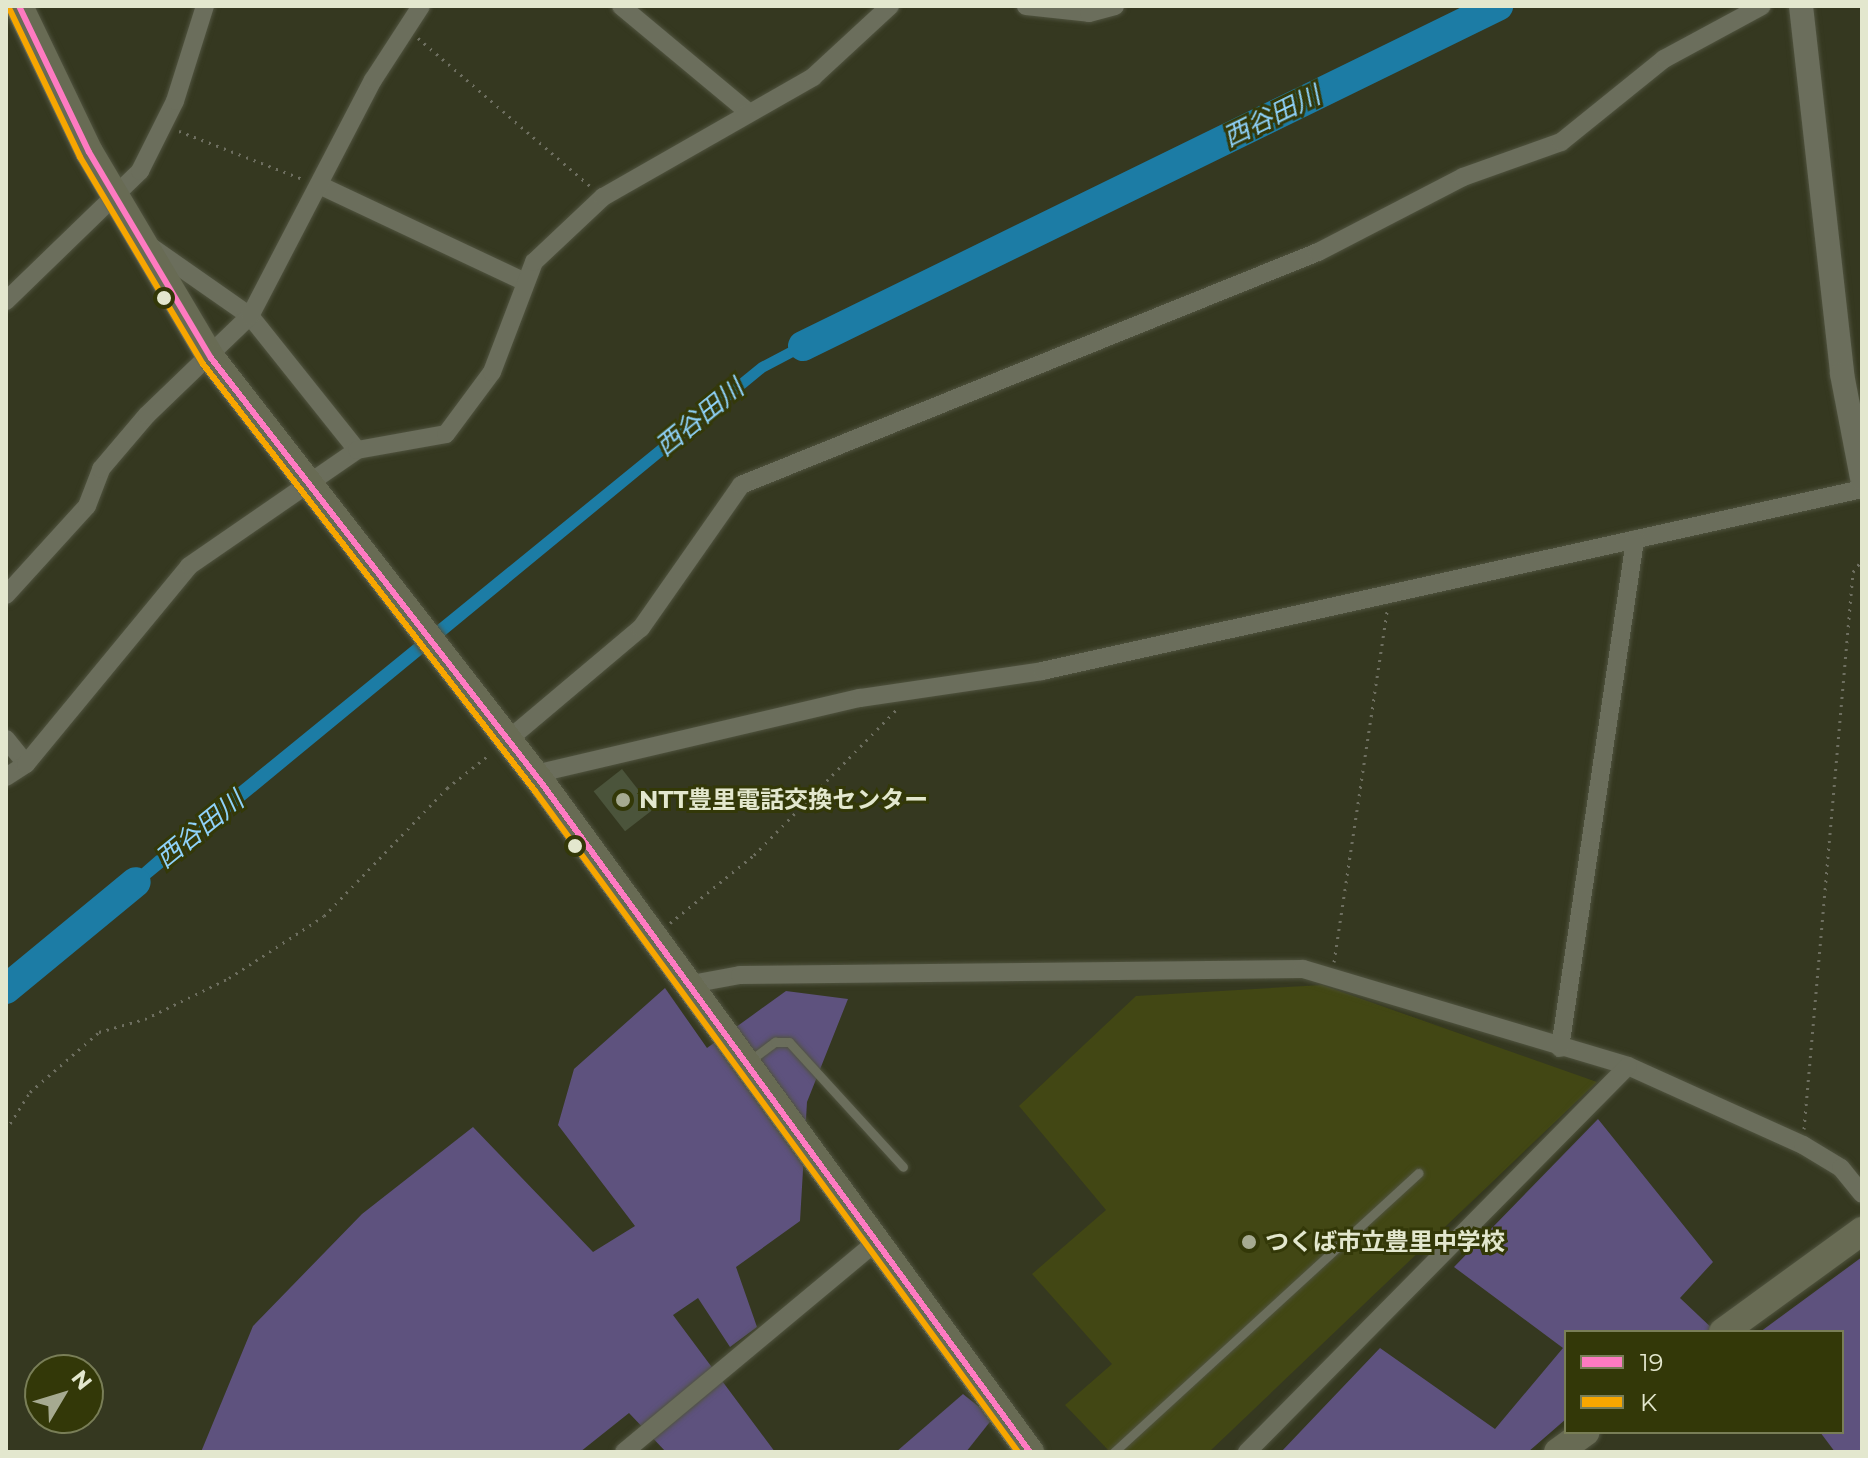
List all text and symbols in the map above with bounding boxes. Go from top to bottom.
water label: 西谷田川 [1218,80,1326,154]
unlabelled marker [156,290,172,306]
water label: 西谷田川 [650,373,750,463]
water label: 西谷田川 [150,785,250,875]
place label: NTT豊里電話交換センター [639,786,928,814]
marker: NTT豊里電話交換センター [614,791,632,809]
unlabelled marker [567,838,583,854]
place label: つくば市立豊里中学校 [1265,1228,1505,1256]
marker: つくば市立豊里中学校 [1240,1233,1258,1251]
legend [1564,1330,1844,1434]
text: 19 [1640,1348,1663,1377]
north arrow [24,1354,104,1434]
text: N [66,1365,98,1395]
text: K [1640,1388,1657,1417]

